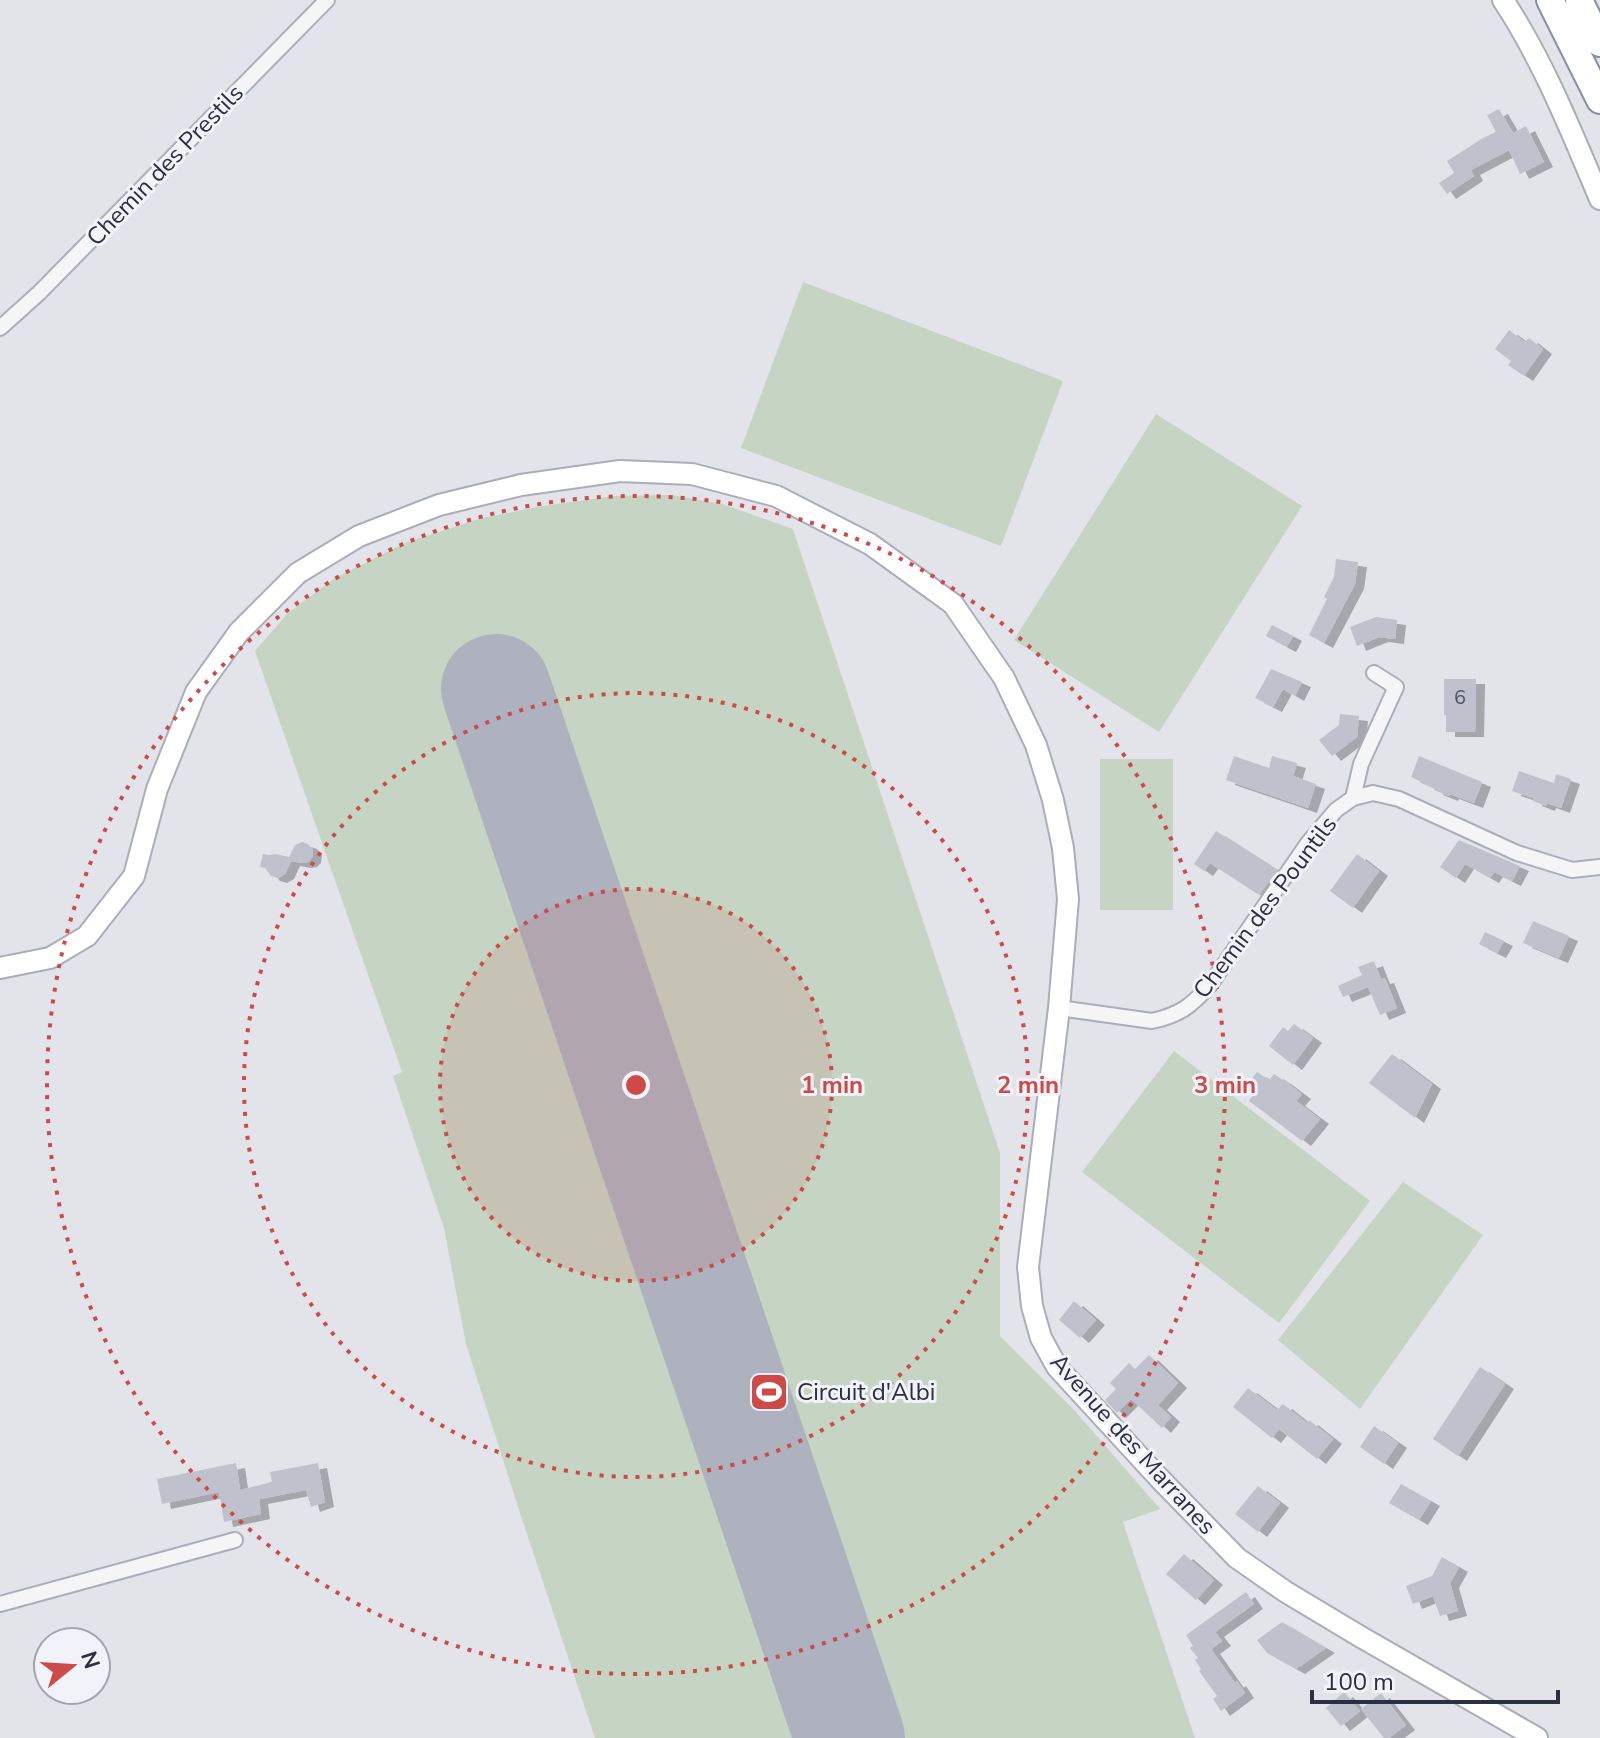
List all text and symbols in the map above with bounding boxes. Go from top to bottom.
street label: Chemin des Prestils [80,77,250,253]
house number: 6 [1454,684,1466,711]
street label: Chemin des Pountils [1186,809,1344,1005]
text: 1 min [801,1069,863,1101]
text: 2 min [997,1069,1059,1101]
text: 3 min [1194,1069,1256,1101]
centre of rings [622,1071,650,1099]
street label: Avenue des Marranes [1043,1347,1223,1541]
sports icon: Circuit d'Albi [748,1371,790,1413]
place label: Circuit d'Albi [797,1376,935,1408]
north arrow [32,1626,112,1706]
text: N [73,1648,107,1673]
scale bar [1312,1654,1558,1704]
text: 100 m [1324,1666,1394,1698]

